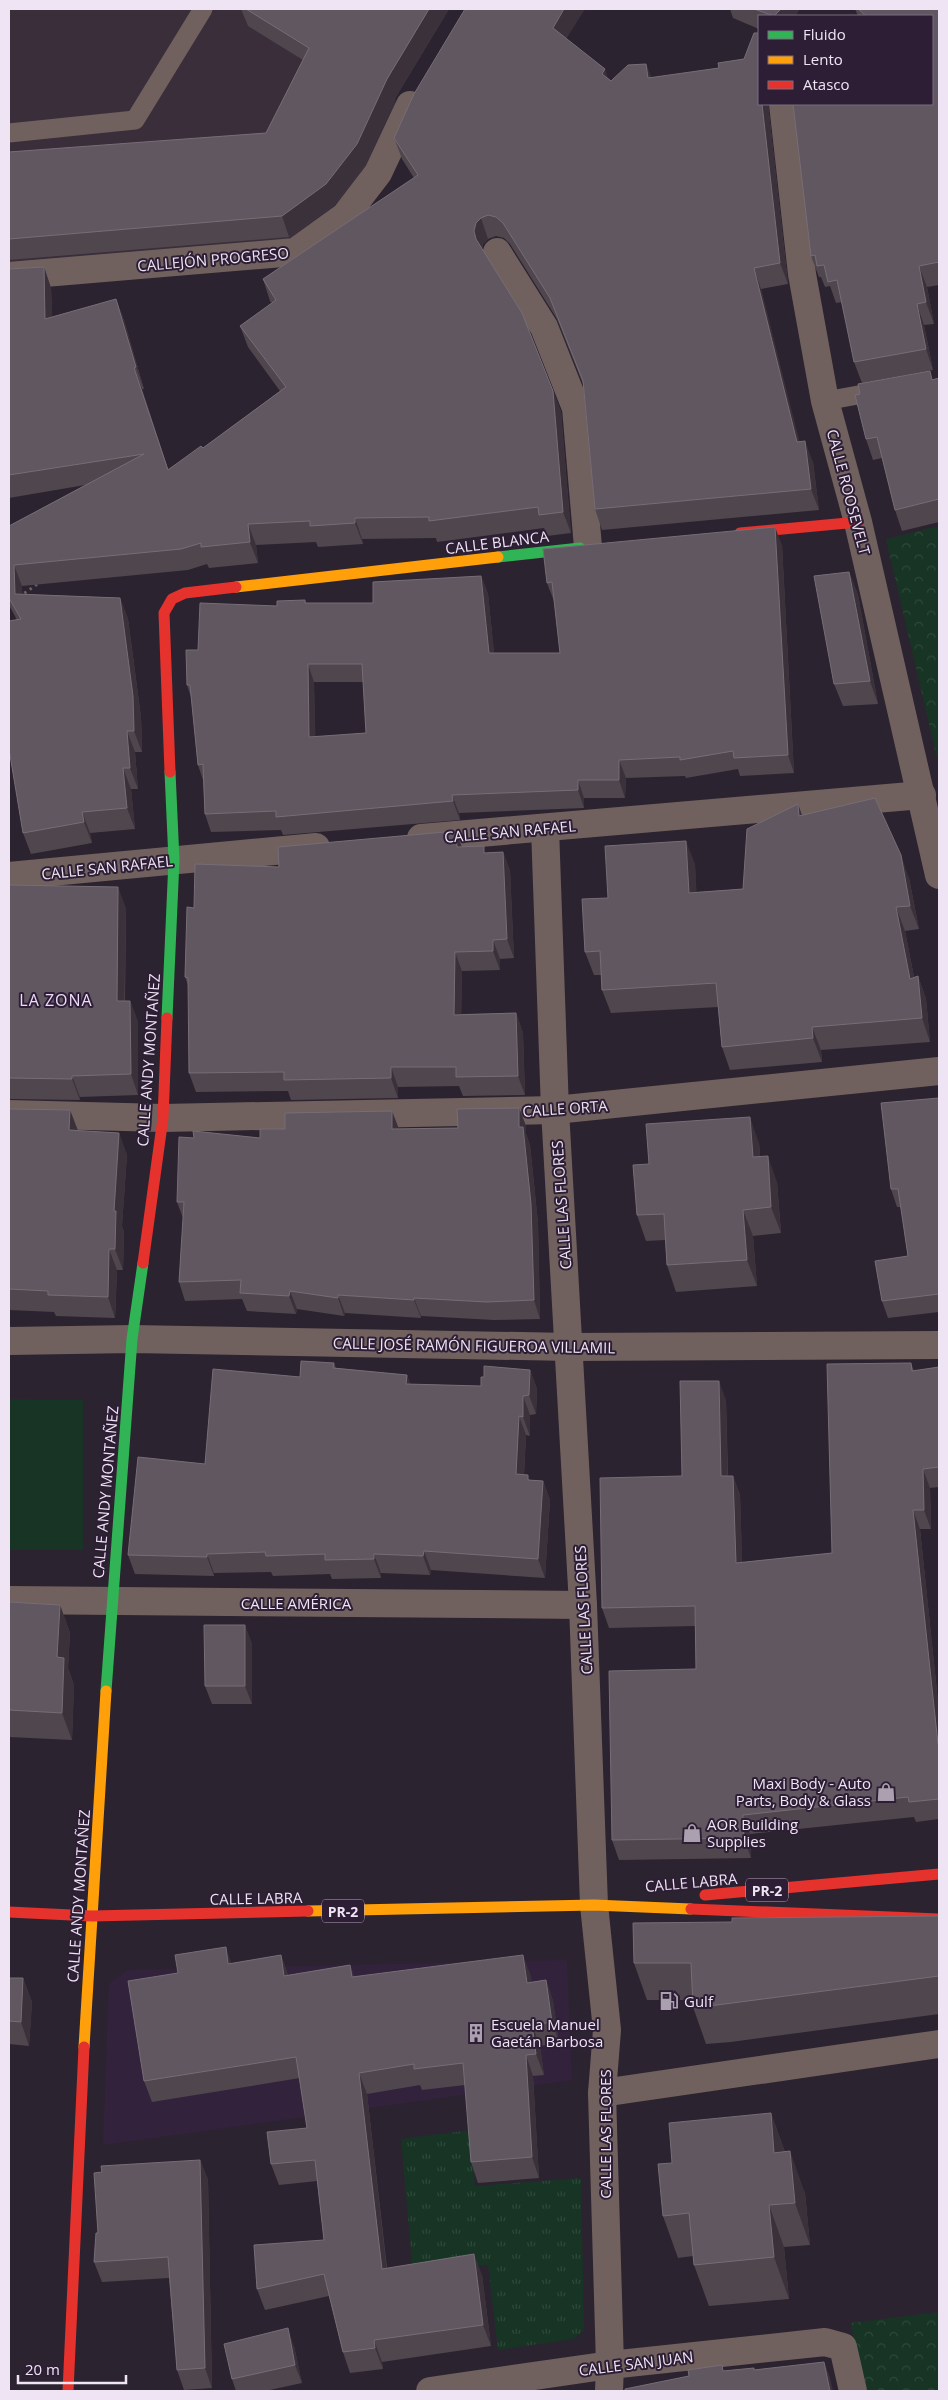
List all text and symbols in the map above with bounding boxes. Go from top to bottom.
legend [758,15,933,105]
text: Fluido [803,24,846,44]
text: Lento [803,49,843,69]
text: Atasco [803,74,850,94]
street label: CALLEJÓN PROGRESO [136,242,290,276]
street label: CALLE ROOSEVELT [823,427,876,558]
street label: CALLE BLANCA [444,526,550,558]
street label: CALLE SAN RAFAEL [443,815,577,847]
street label: CALLE SAN RAFAEL [40,850,174,884]
street label: CALLE ANDY MONTAÑEZ [132,973,164,1147]
district label: LA ZONA [19,989,93,1011]
street label: CALLE ORTA [522,1095,609,1121]
street label: CALLE LAS FLORES [547,1140,575,1270]
street label: CALLE JOSÉ RAMÓN FIGUEROA VILLAMIL [333,1333,615,1357]
street label: CALLE ANDY MONTAÑEZ [87,1405,123,1579]
street label: CALLE LAS FLORES [570,1545,596,1675]
street label: CALLE AMÉRICA [241,1593,352,1613]
place label: Maxi Body - Auto Parts, Body & Glass [736,1773,871,1810]
shop icon: Maxi Body - Auto Parts, Body & Glass [875,1781,897,1803]
street label: CALLE ANDY MONTAÑEZ [62,1809,94,1983]
place label: AOR Building Supplies [707,1814,798,1851]
shop icon: AOR Building Supplies [681,1822,703,1844]
street label: CALLE LABRA [644,1868,738,1896]
road number: PR-2 [746,1878,788,1902]
street label: CALLE LABRA [210,1887,303,1909]
road number: PR-2 [322,1900,364,1922]
fuel station icon: Gulf [658,1990,680,2012]
place label: Gulf [684,1991,714,2011]
place label: Escuela Manuel Gaetán Barbosa [491,2014,603,2051]
building icon: Escuela Manuel Gaetán Barbosa [465,2022,487,2044]
street label: CALLE LAS FLORES [595,2069,615,2199]
street label: CALLE SAN JUAN [577,2346,695,2380]
scale bar [18,2352,125,2384]
text: 20 m [25,2359,60,2379]

